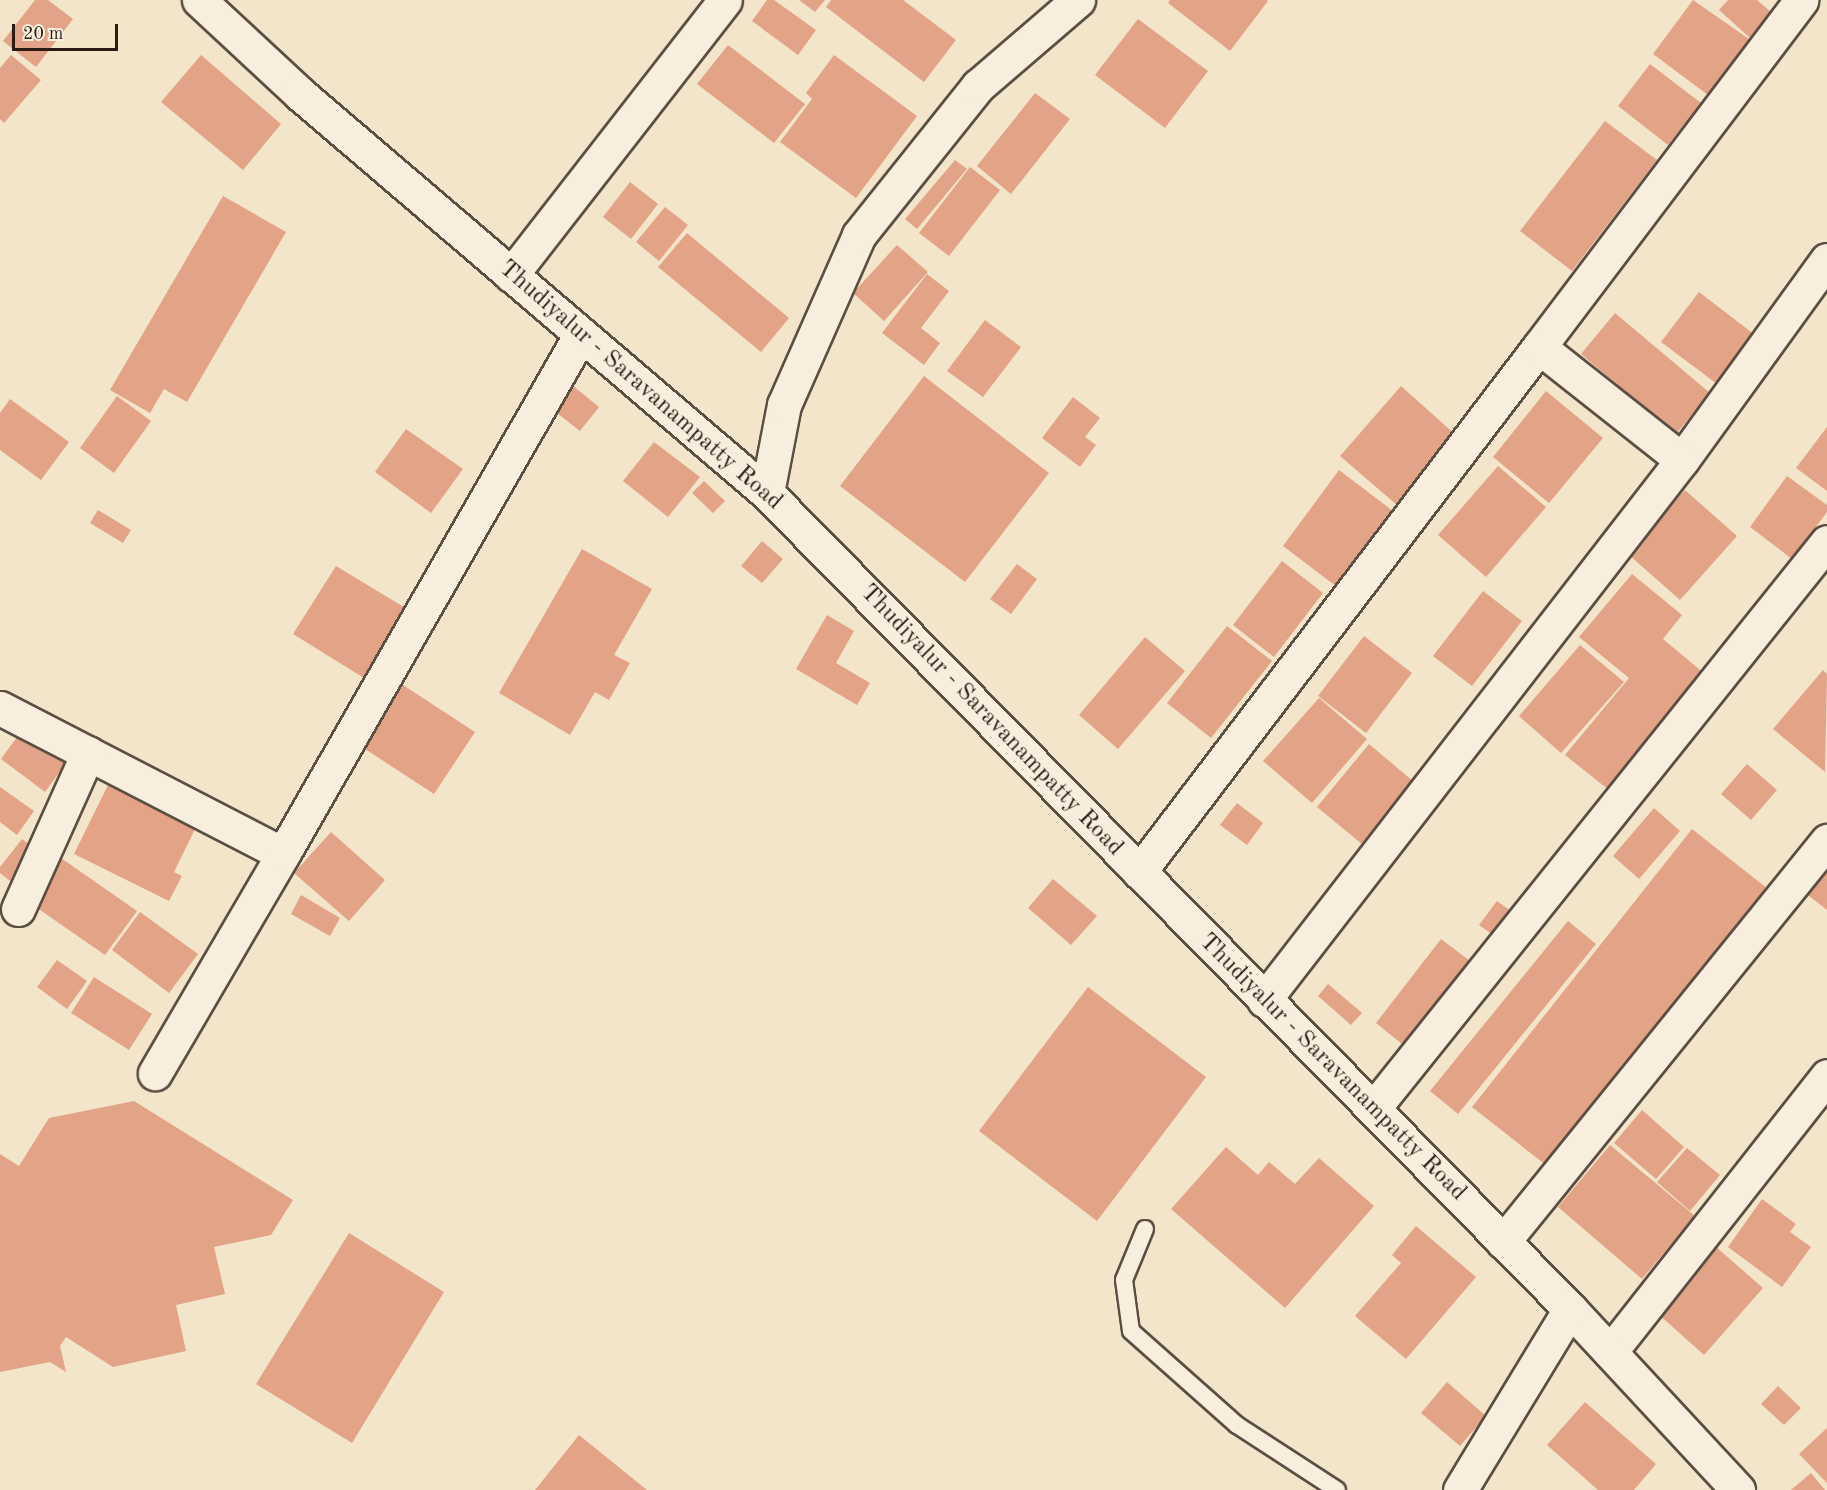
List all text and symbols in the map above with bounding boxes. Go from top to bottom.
scale bar [15,12,122,50]
text: 20 m [23,25,63,43]
street label: Thudiyalur - Saravanampatty Road [492,255,788,517]
street label: Thudiyalur - Saravanampatty Road [853,579,1129,863]
street label: Thudiyalur - Saravanampatty Road [1192,928,1472,1208]

